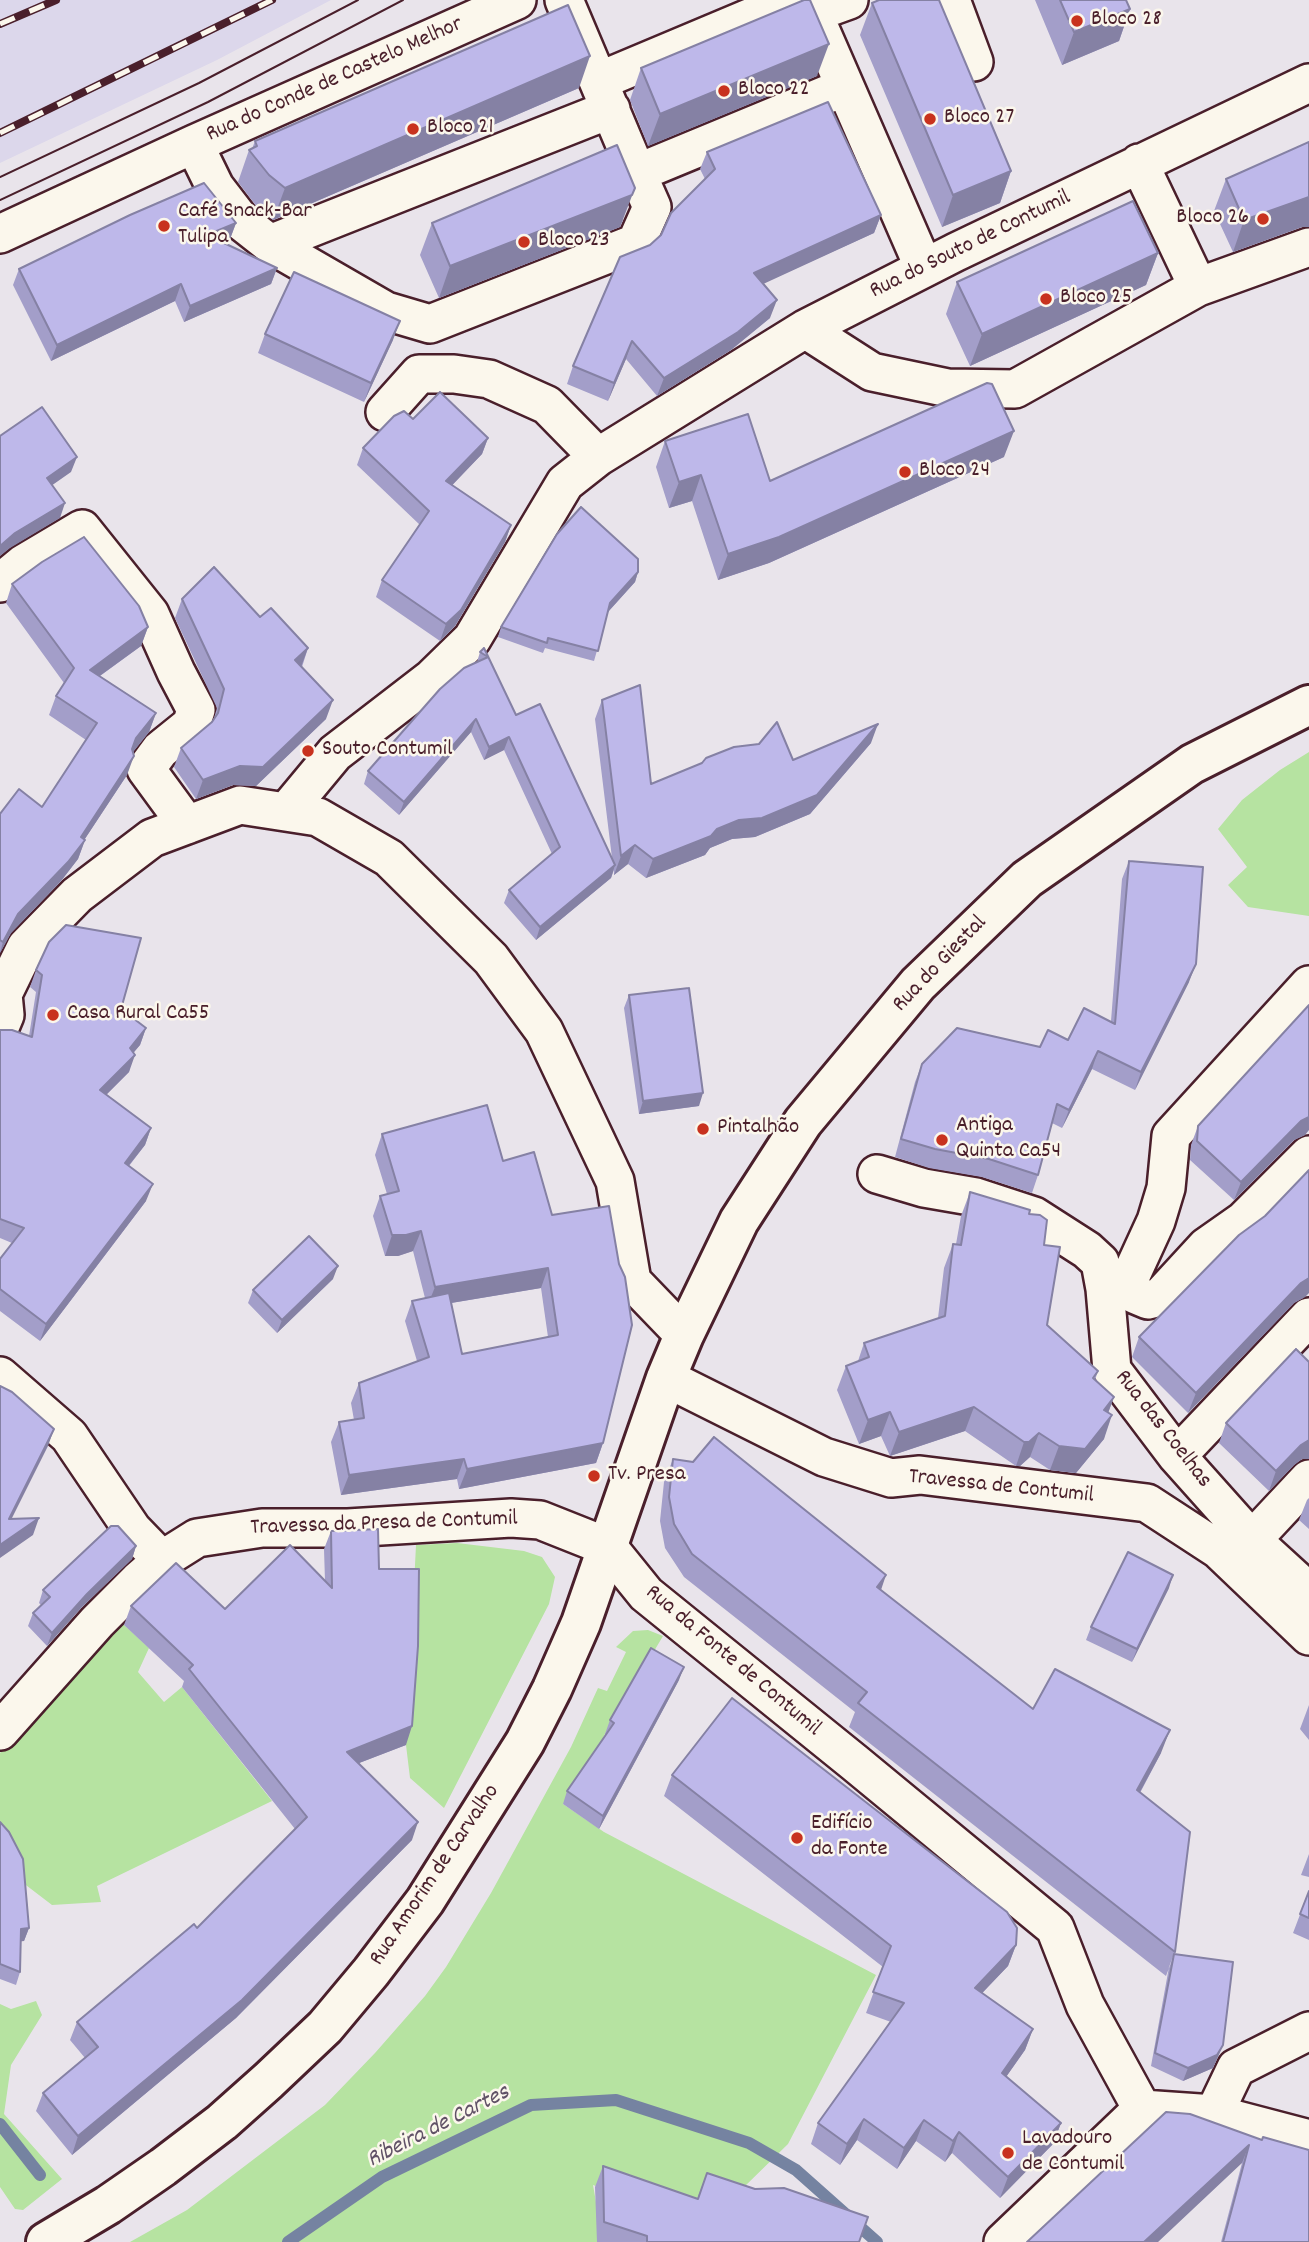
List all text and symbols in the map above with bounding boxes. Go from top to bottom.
place label: Bloco 28 [1091,7,1162,35]
street label: Rua do Conde de Castelo Melhor [202,12,468,150]
marker: Bloco 28 [1069,13,1085,29]
place label: Bloco 22 [738,77,809,105]
marker: Bloco 22 [716,83,732,99]
place label: Bloco 27 [944,105,1014,133]
marker: Bloco 27 [922,111,938,127]
place label: Bloco 21 [427,115,493,143]
marker: Bloco 21 [405,121,421,137]
street label: Rua do Souto de Contumil [866,185,1076,307]
place label: Café Snack-Bar Tulipa [178,199,312,253]
place label: Bloco 26 [1176,205,1249,233]
marker: Bloco 26 [1255,211,1271,227]
marker: Café Snack-Bar Tulipa [156,218,172,234]
place label: Bloco 23 [538,228,610,256]
marker: Bloco 23 [516,234,532,250]
place label: Bloco 25 [1060,285,1132,313]
marker: Bloco 25 [1038,291,1054,307]
place label: Bloco 24 [919,458,990,486]
marker: Bloco 24 [897,464,913,480]
place label: Souto Contumil [322,737,452,765]
marker: Souto Contumil [300,743,316,759]
street label: Rua do Giestal [888,911,994,1019]
place label: Casa Rural Ca55 [67,1001,210,1029]
marker: Casa Rural Ca55 [45,1007,61,1023]
place label: Antiga Quinta Ca54 [956,1113,1061,1167]
place label: Pintalhão [717,1115,799,1143]
marker: Pintalhão [695,1121,711,1137]
marker: Antiga Quinta Ca54 [934,1132,950,1148]
street label: Rua das Coelhas [1107,1366,1217,1494]
place label: Tv. Presa [608,1462,685,1490]
street label: Travessa de Contumil [907,1465,1095,1511]
marker: Tv. Presa [586,1468,602,1484]
street label: Travessa da Presa de Contumil [250,1507,518,1543]
street label: Rua da Fonte de Contumil [638,1580,826,1744]
street label: Rua Amorim de Carvalho [365,1780,507,1972]
place label: Edifício da Fonte [811,1811,888,1865]
marker: Edifício da Fonte [789,1830,805,1846]
water label: Ribeira de Cartes [363,2080,515,2176]
place label: Lavadouro de Contumil [1022,2126,1124,2180]
marker: Lavadouro de Contumil [1000,2145,1016,2161]

